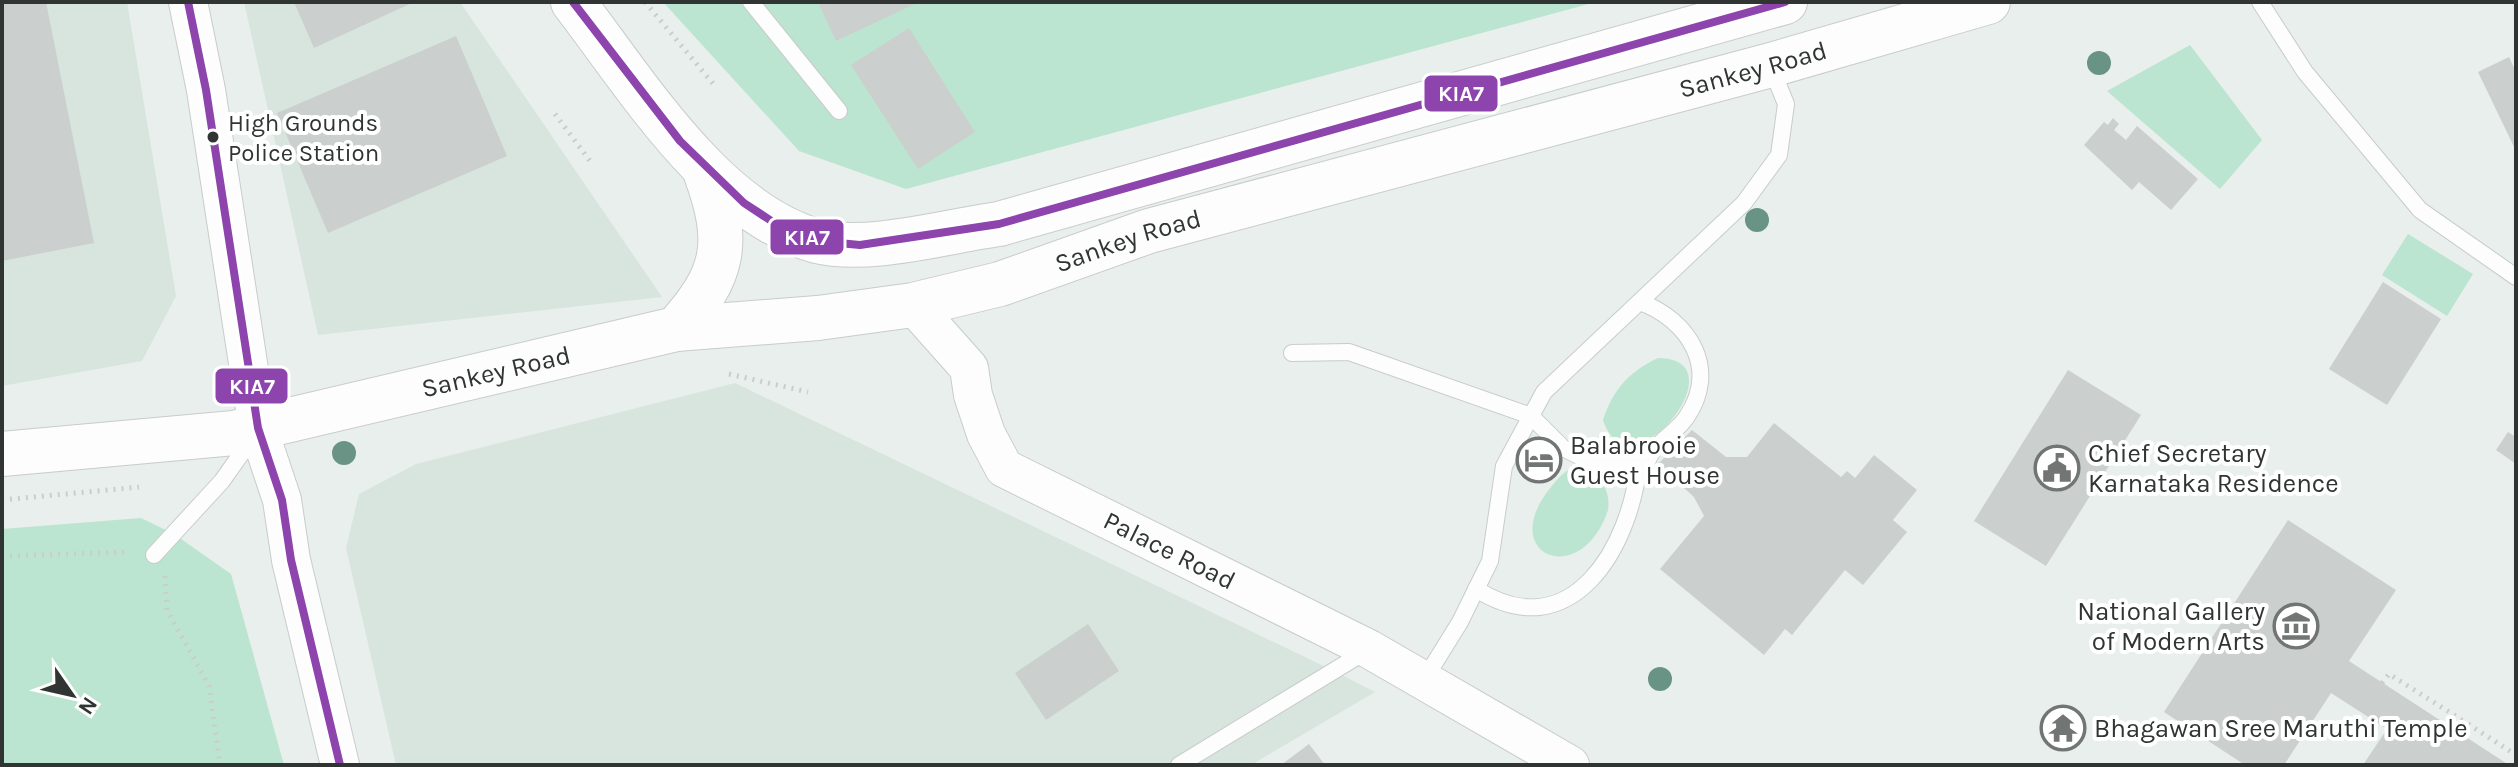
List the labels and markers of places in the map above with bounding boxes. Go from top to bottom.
place label: High Grounds Police Station [228,109,379,167]
marker: High Grounds Police Station [205,129,221,145]
place label: Balabrooie Guest House [1570,430,1720,491]
hotel icon: Balabrooie Guest House [1515,436,1563,484]
place label: Chief Secretary Karnataka Residence [2088,438,2339,499]
public building icon: Chief Secretary Karnataka Residence [2033,444,2081,492]
place label: National Gallery of Modern Arts [2077,596,2265,657]
museum icon: National Gallery of Modern Arts [2272,602,2320,650]
temple icon: Bhagawan Sree Maruthi Temple [2039,704,2087,752]
place label: Bhagawan Sree Maruthi Temple [2094,713,2468,744]

